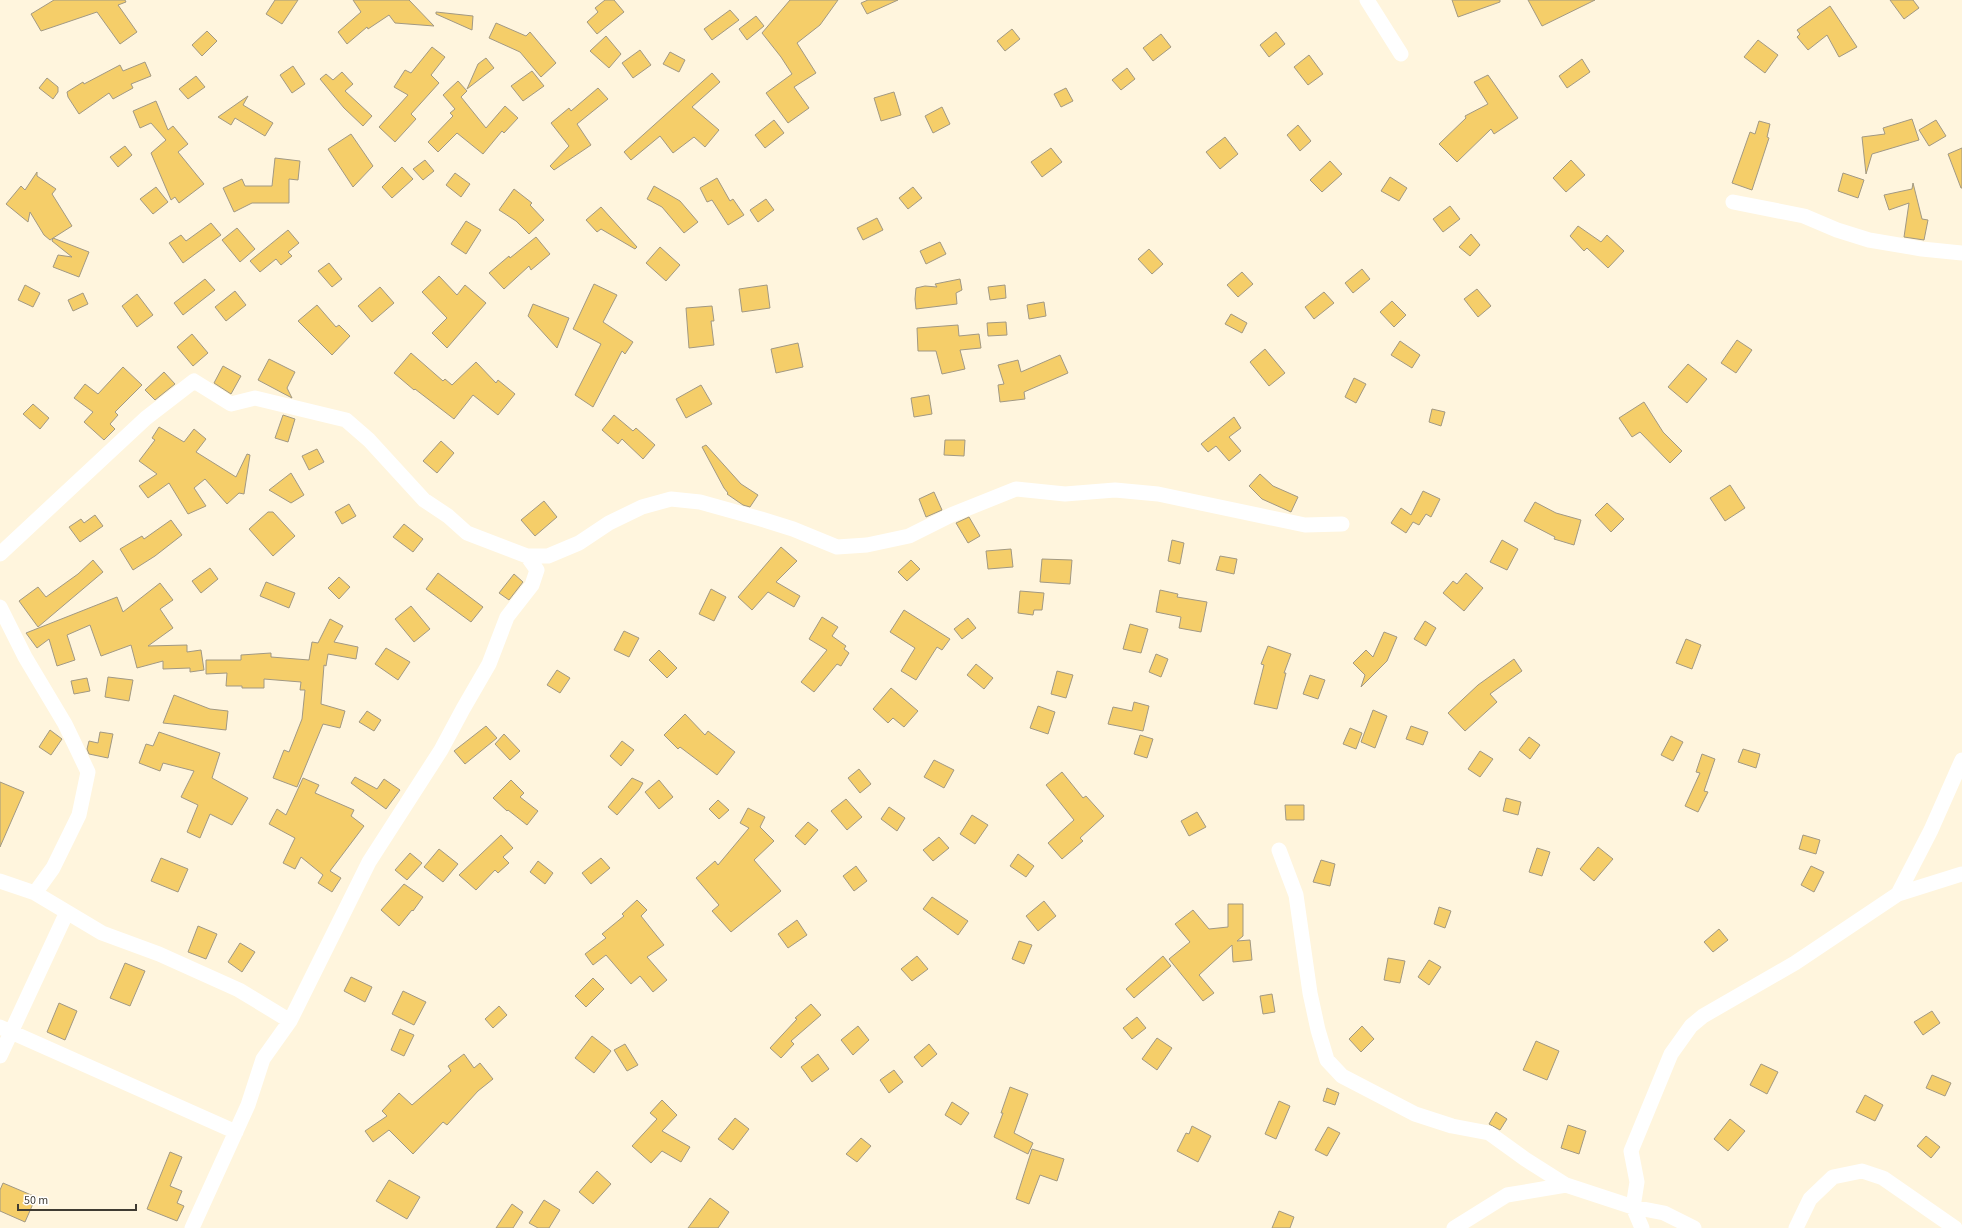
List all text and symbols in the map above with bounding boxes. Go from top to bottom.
scale bar [18,1186,136,1212]
text: 50 m [24,1192,48,1209]

